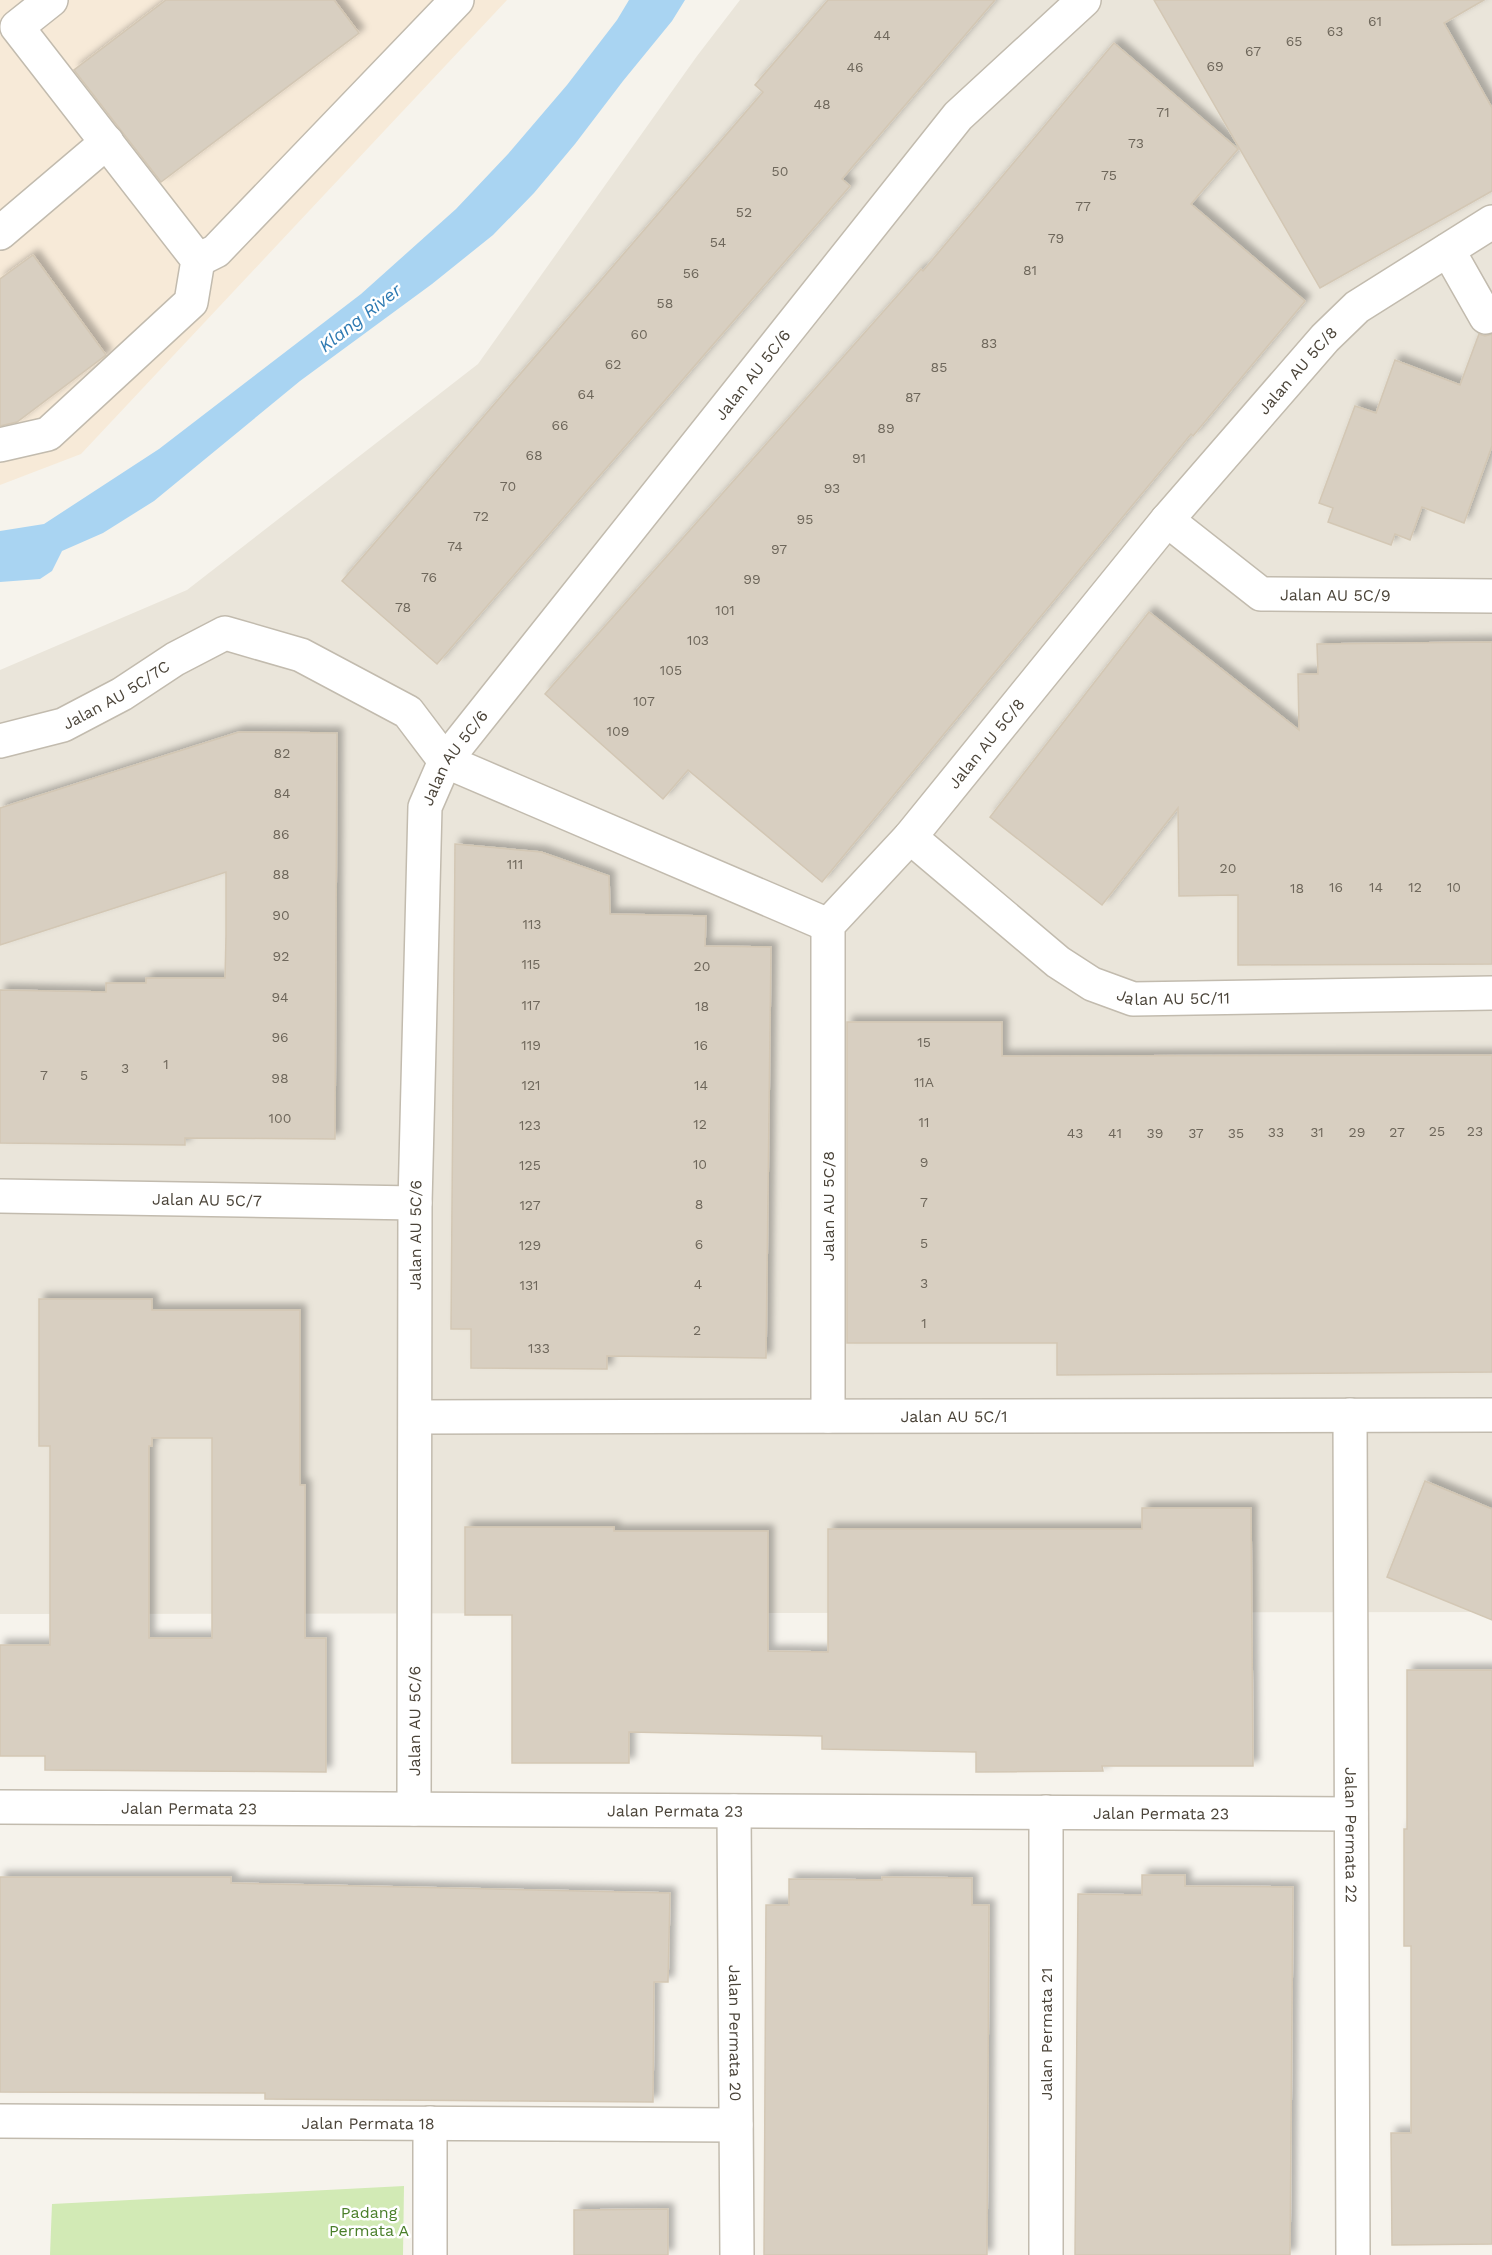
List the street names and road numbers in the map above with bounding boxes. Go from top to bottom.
street label: Jalan AU 5C/8 [1254,323,1341,418]
street label: Jalan AU 5C/6 [711,326,794,424]
street label: Jalan AU 5C/9 [1280,585,1391,605]
street label: Jalan AU 5C/7C [59,656,173,734]
street label: Jalan AU 5C/8 [944,695,1029,792]
street label: Jalan AU 5C/6 [418,706,492,809]
street label: Jalan AU 5C/11 [1114,985,1230,1009]
street label: Jalan AU 5C/8 [819,1151,838,1261]
street label: Jalan AU 5C/6 [406,1180,426,1290]
street label: Jalan AU 5C/7 [152,1190,262,1210]
street label: Jalan AU 5C/1 [900,1407,1008,1426]
street label: Jalan AU 5C/6 [405,1666,424,1776]
street label: Jalan Permata 22 [1341,1767,1361,1903]
street label: Jalan Permata 23 [121,1799,257,1818]
street label: Jalan Permata 23 [607,1801,743,1821]
street label: Jalan Permata 23 [1093,1804,1229,1823]
street label: Jalan Permata 20 [725,1965,745,2101]
street label: Jalan Permata 21 [1037,1968,1056,2100]
street label: Jalan Permata 18 [301,2114,435,2133]

